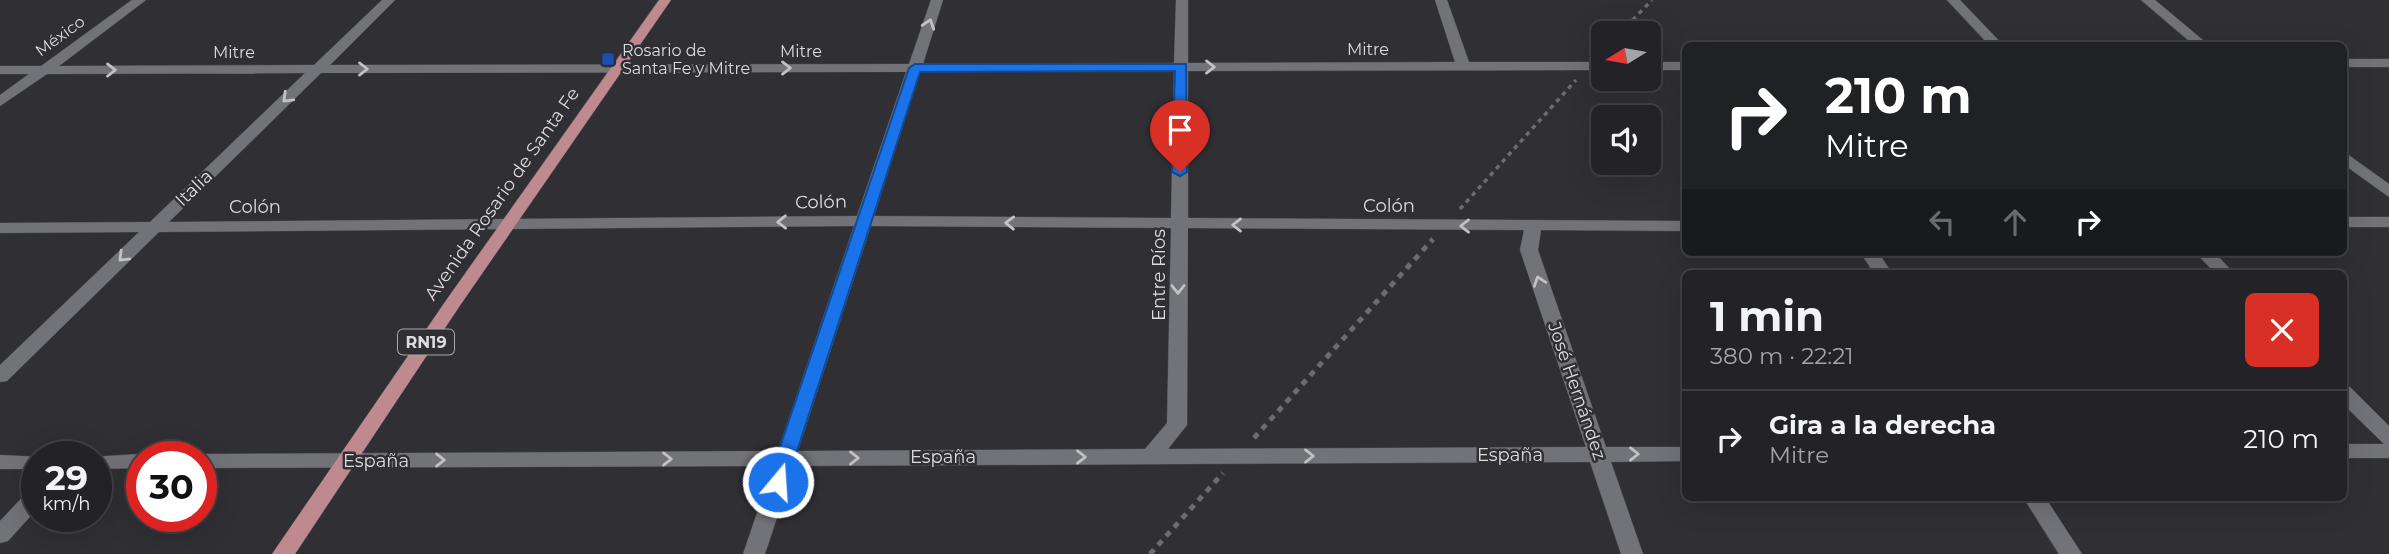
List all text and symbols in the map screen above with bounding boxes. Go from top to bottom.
street label: México [32,12,88,60]
one-way arrow [921,18,936,30]
north arrow [1591,21,1661,91]
map controls [1591,21,1661,175]
street label: Mitre [1347,40,1389,59]
place label: Rosario de Santa Fe y Mitre [622,41,750,78]
street label: Mitre [780,42,822,61]
street label: Mitre [213,43,255,62]
marker: Rosario de Santa Fe y Mitre [600,51,616,67]
one-way arrow [1205,59,1215,75]
one-way arrow [781,60,792,76]
one-way arrow [358,61,368,77]
one-way arrow [106,62,116,78]
text: 210 m [1825,66,1972,125]
icon: right [1710,70,1801,161]
street label: Avenida Rosario de Santa Fe [420,83,584,305]
one-way arrow [282,90,295,103]
pin [1150,100,1210,172]
button: sound [1591,105,1661,175]
icon: arrive [1161,111,1199,149]
text: Mitre [1825,126,1909,165]
street label: Italia [171,165,217,211]
street label: Colón [795,191,847,213]
street label: Colón [1363,195,1415,217]
street label: Colón [229,196,281,218]
icon: left [1923,203,1961,241]
icon: ahead [1996,203,2034,241]
icon: right [2069,203,2107,241]
one-way arrow [776,214,787,230]
one-way arrow [1004,215,1014,231]
one-way arrow [1231,217,1242,233]
one-way arrow [1459,218,1469,234]
street label: Entre Ríos [1148,229,1170,321]
one-way arrow [118,248,131,261]
one-way arrow [1533,275,1547,287]
one-way arrow [1170,284,1186,294]
text: 1 min [1710,290,1824,342]
button: close [2245,293,2319,367]
street label: José Hernández [1543,318,1611,463]
road number: RN19 [398,330,454,354]
text: 380 m · 22:21 [1710,342,1854,370]
text: Gira a la derecha [1769,409,1996,441]
icon: right [1710,420,1748,458]
text: 210 m [2243,423,2319,455]
speed limit sign: 30 [126,441,217,532]
text: Mitre [1769,441,1829,469]
street label: España [1477,444,1543,466]
position arrow [741,445,815,519]
street label: España [910,446,976,468]
one-way arrow [1630,446,1640,462]
one-way arrow [1304,448,1315,464]
one-way arrow [1077,449,1087,465]
street label: España [343,450,409,472]
one-way arrow [849,450,860,466]
one-way arrow [663,451,673,467]
one-way arrow [435,453,446,468]
text: 29 [45,456,88,499]
text: km/h [42,493,91,515]

